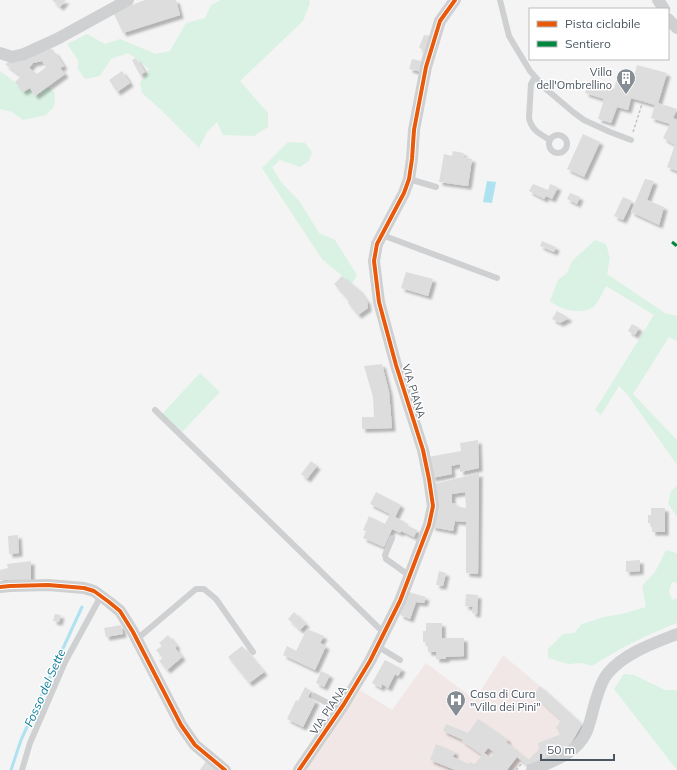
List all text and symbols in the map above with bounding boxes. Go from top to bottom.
legend [529,8,669,60]
text: Pista ciclabile [565,16,640,31]
text: Sentiero [565,36,611,51]
place label: Villa dell'Ombrellino [537,65,612,92]
building icon: Villa dell'Ombrellino [615,67,637,95]
street label: VIA PIANA [399,362,429,420]
water label: Fosso del Sette [21,646,69,729]
street label: VIA PIANA [307,683,349,737]
place label: Casa di Cura "Villa dei Pini" [470,687,541,714]
hospital icon: Casa di Cura "Villa dei Pini" [445,689,467,717]
scale bar [541,736,614,762]
text: 50 m [547,742,575,757]

